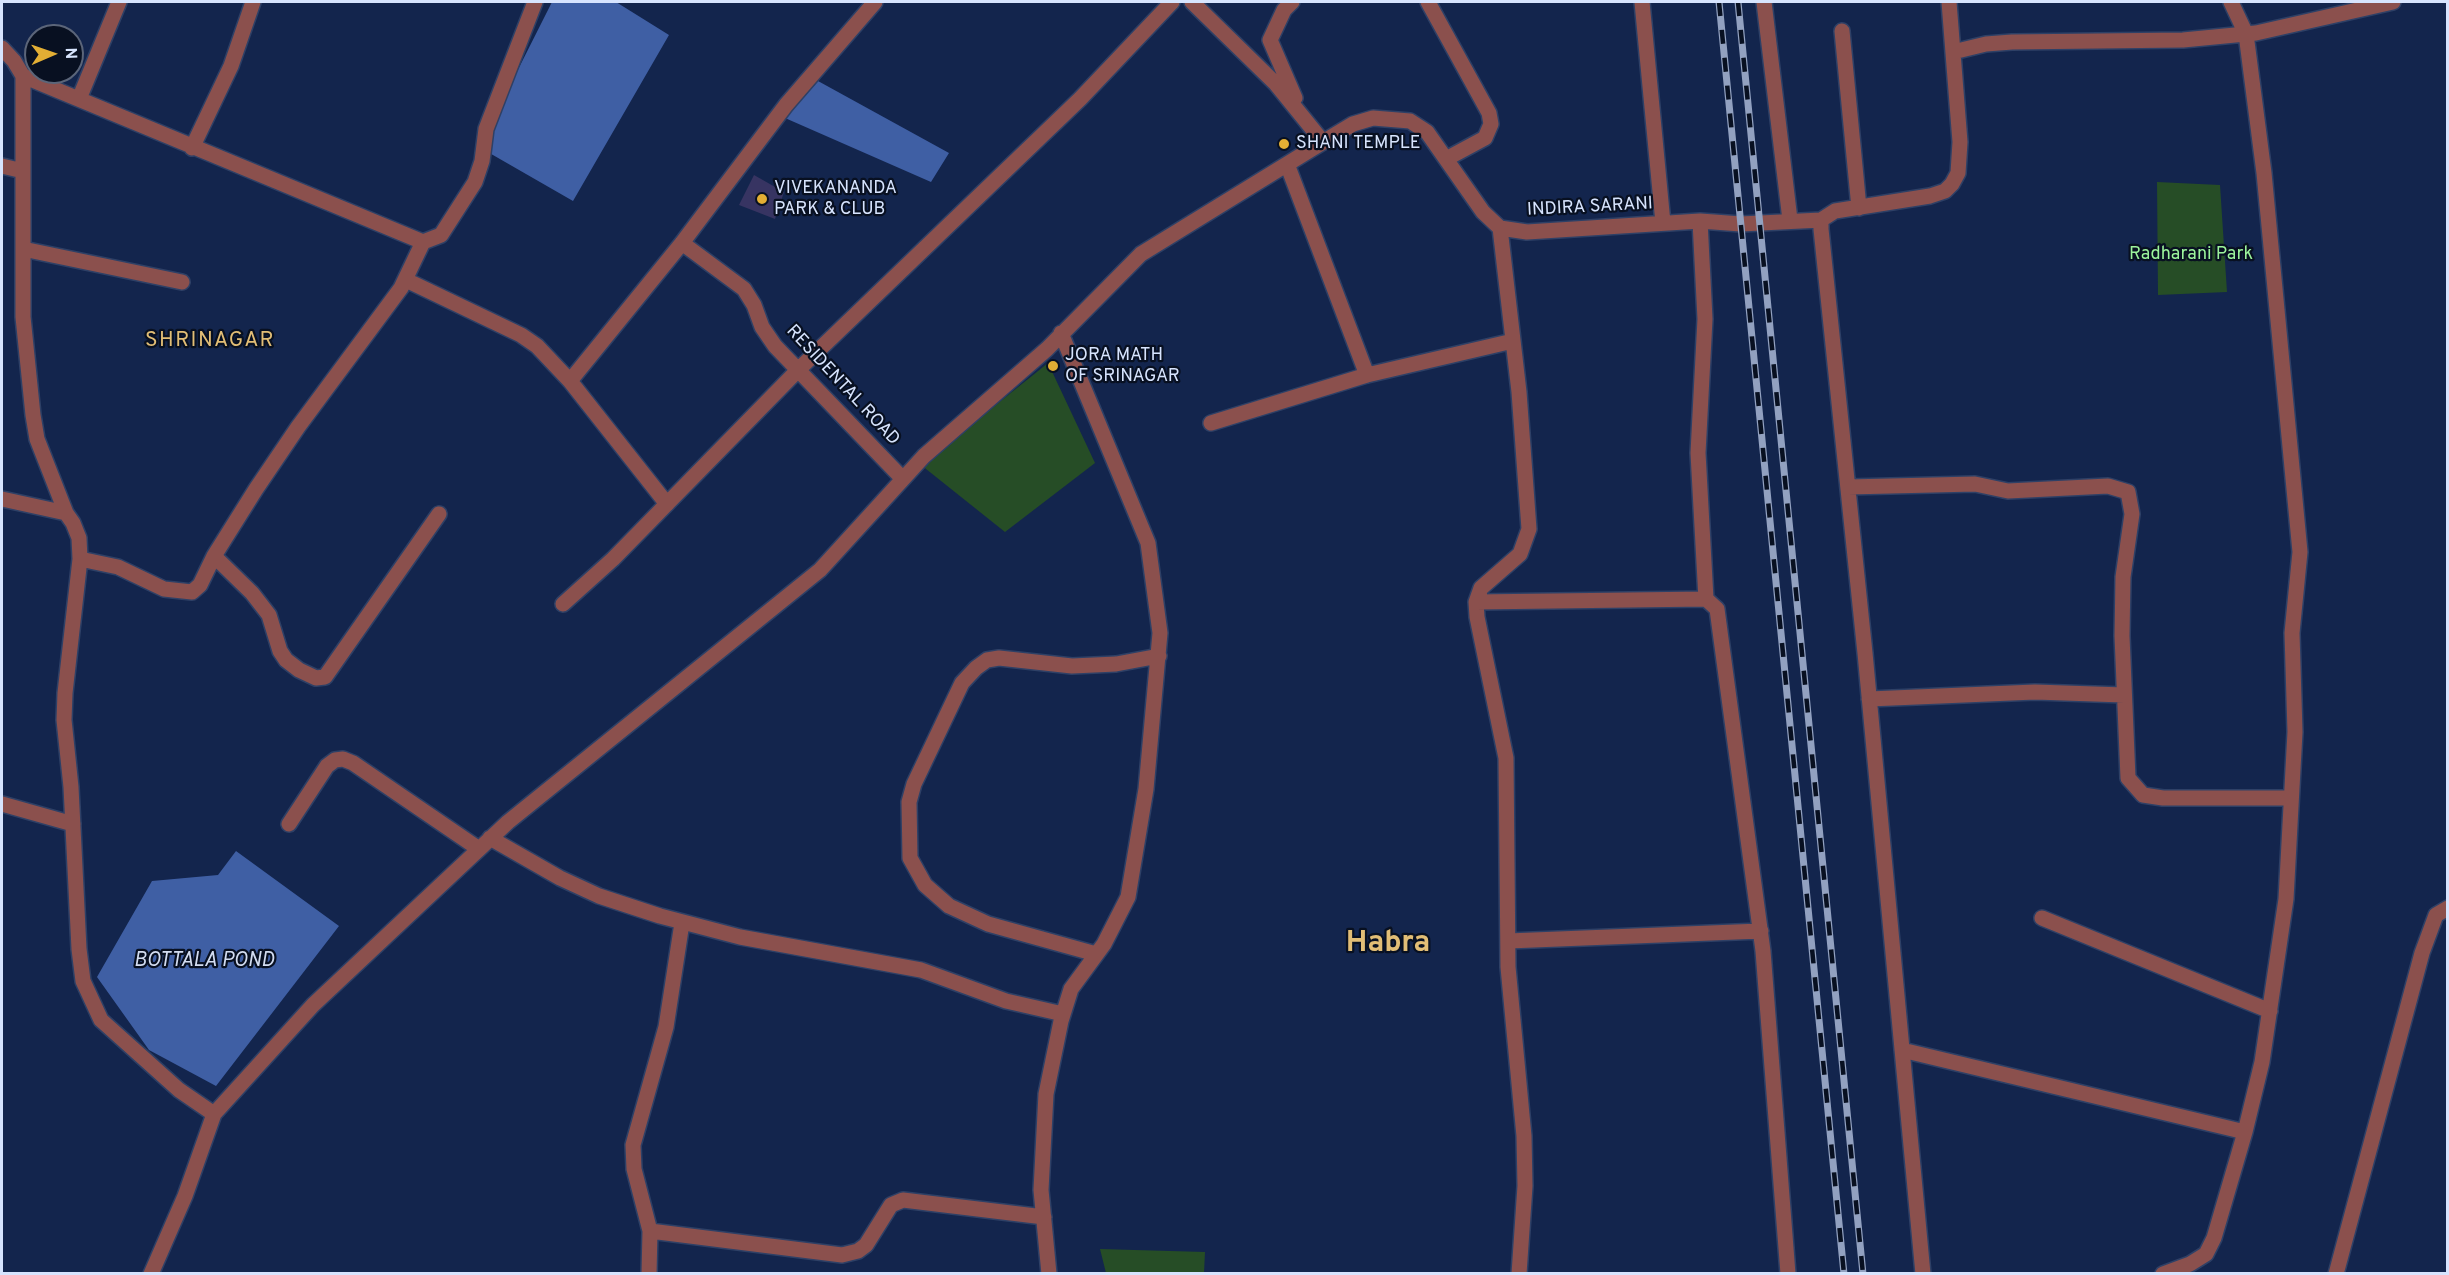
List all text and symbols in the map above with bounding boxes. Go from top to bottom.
north arrow [24,24,84,84]
text: N [60,47,80,60]
place label: SHANI TEMPLE [1296,133,1421,155]
marker: SHANI TEMPLE [1277,137,1291,151]
place label: VIVEKANANDA PARK & CLUB [774,178,897,220]
marker: VIVEKANANDA PARK & CLUB [755,192,769,206]
street label: INDIRA SARANI [1526,194,1654,222]
park label: Radharani Park [2129,244,2253,266]
street label: RESIDENTAL ROAD [781,321,903,451]
district label: SHRINAGAR [145,329,275,355]
place label: JORA MATH OF SRINAGAR [1065,345,1180,388]
marker: JORA MATH OF SRINAGAR [1046,359,1060,373]
district label: Habra [1346,927,1430,963]
water label: BOTTALA POND [134,950,274,974]

